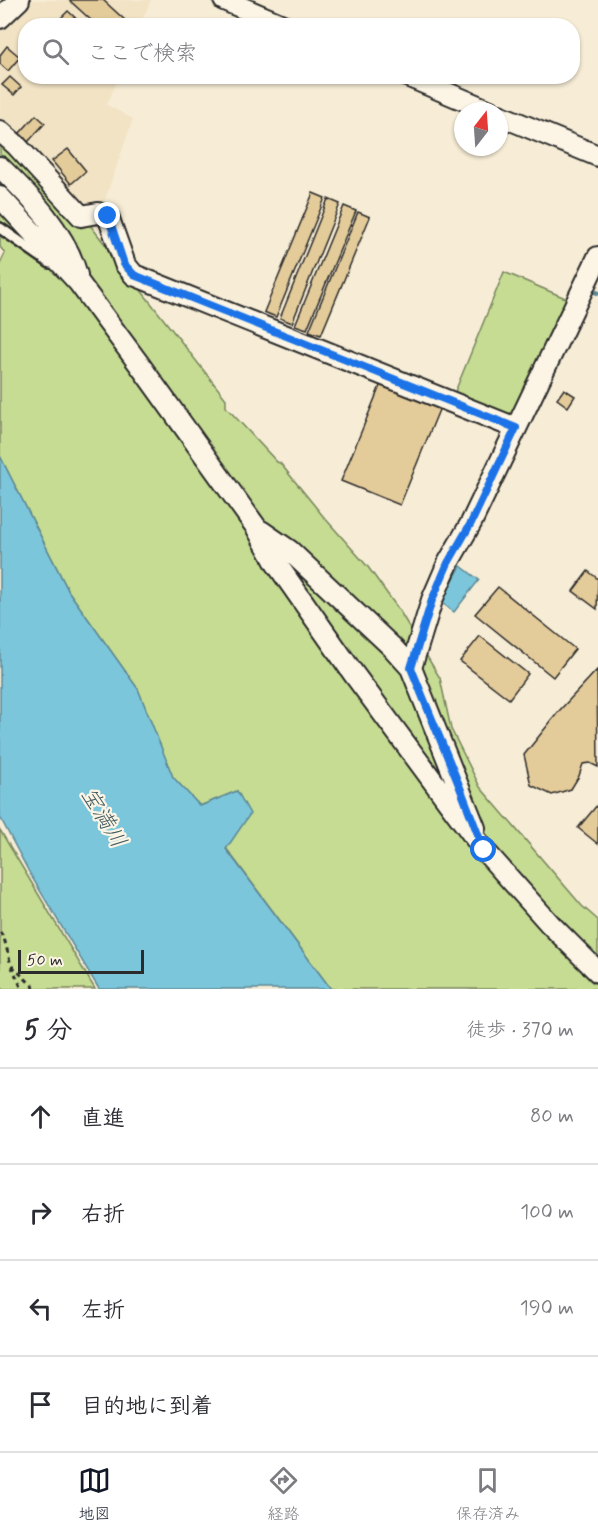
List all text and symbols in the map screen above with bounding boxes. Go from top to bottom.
search box [18,18,580,84]
icon: search [39,35,72,68]
text: ここで検索 [87,40,197,68]
north arrow [454,102,508,156]
route end [94,202,120,228]
water label: 宝満川 [74,782,132,854]
route start [470,836,496,862]
scale bar [18,947,144,974]
text: 50 m [27,950,63,971]
text: 5 分 [24,1014,73,1048]
text: 徒歩 · 370 m [466,1017,574,1044]
icon: ahead [24,1100,57,1133]
text: 80 m [530,1103,574,1130]
text: 直進 [81,1105,125,1133]
icon: right [24,1196,57,1229]
text: 100 m [520,1199,574,1226]
text: 右折 [81,1201,125,1229]
icon: left [24,1292,57,1325]
text: 190 m [520,1295,574,1322]
text: 左折 [81,1297,125,1325]
icon: arrive [24,1388,57,1421]
text: 目的地に到着 [81,1393,213,1421]
tab: 地図 [78,1464,111,1525]
tab: 経路 [267,1464,300,1525]
tab: 保存済み [456,1464,520,1525]

